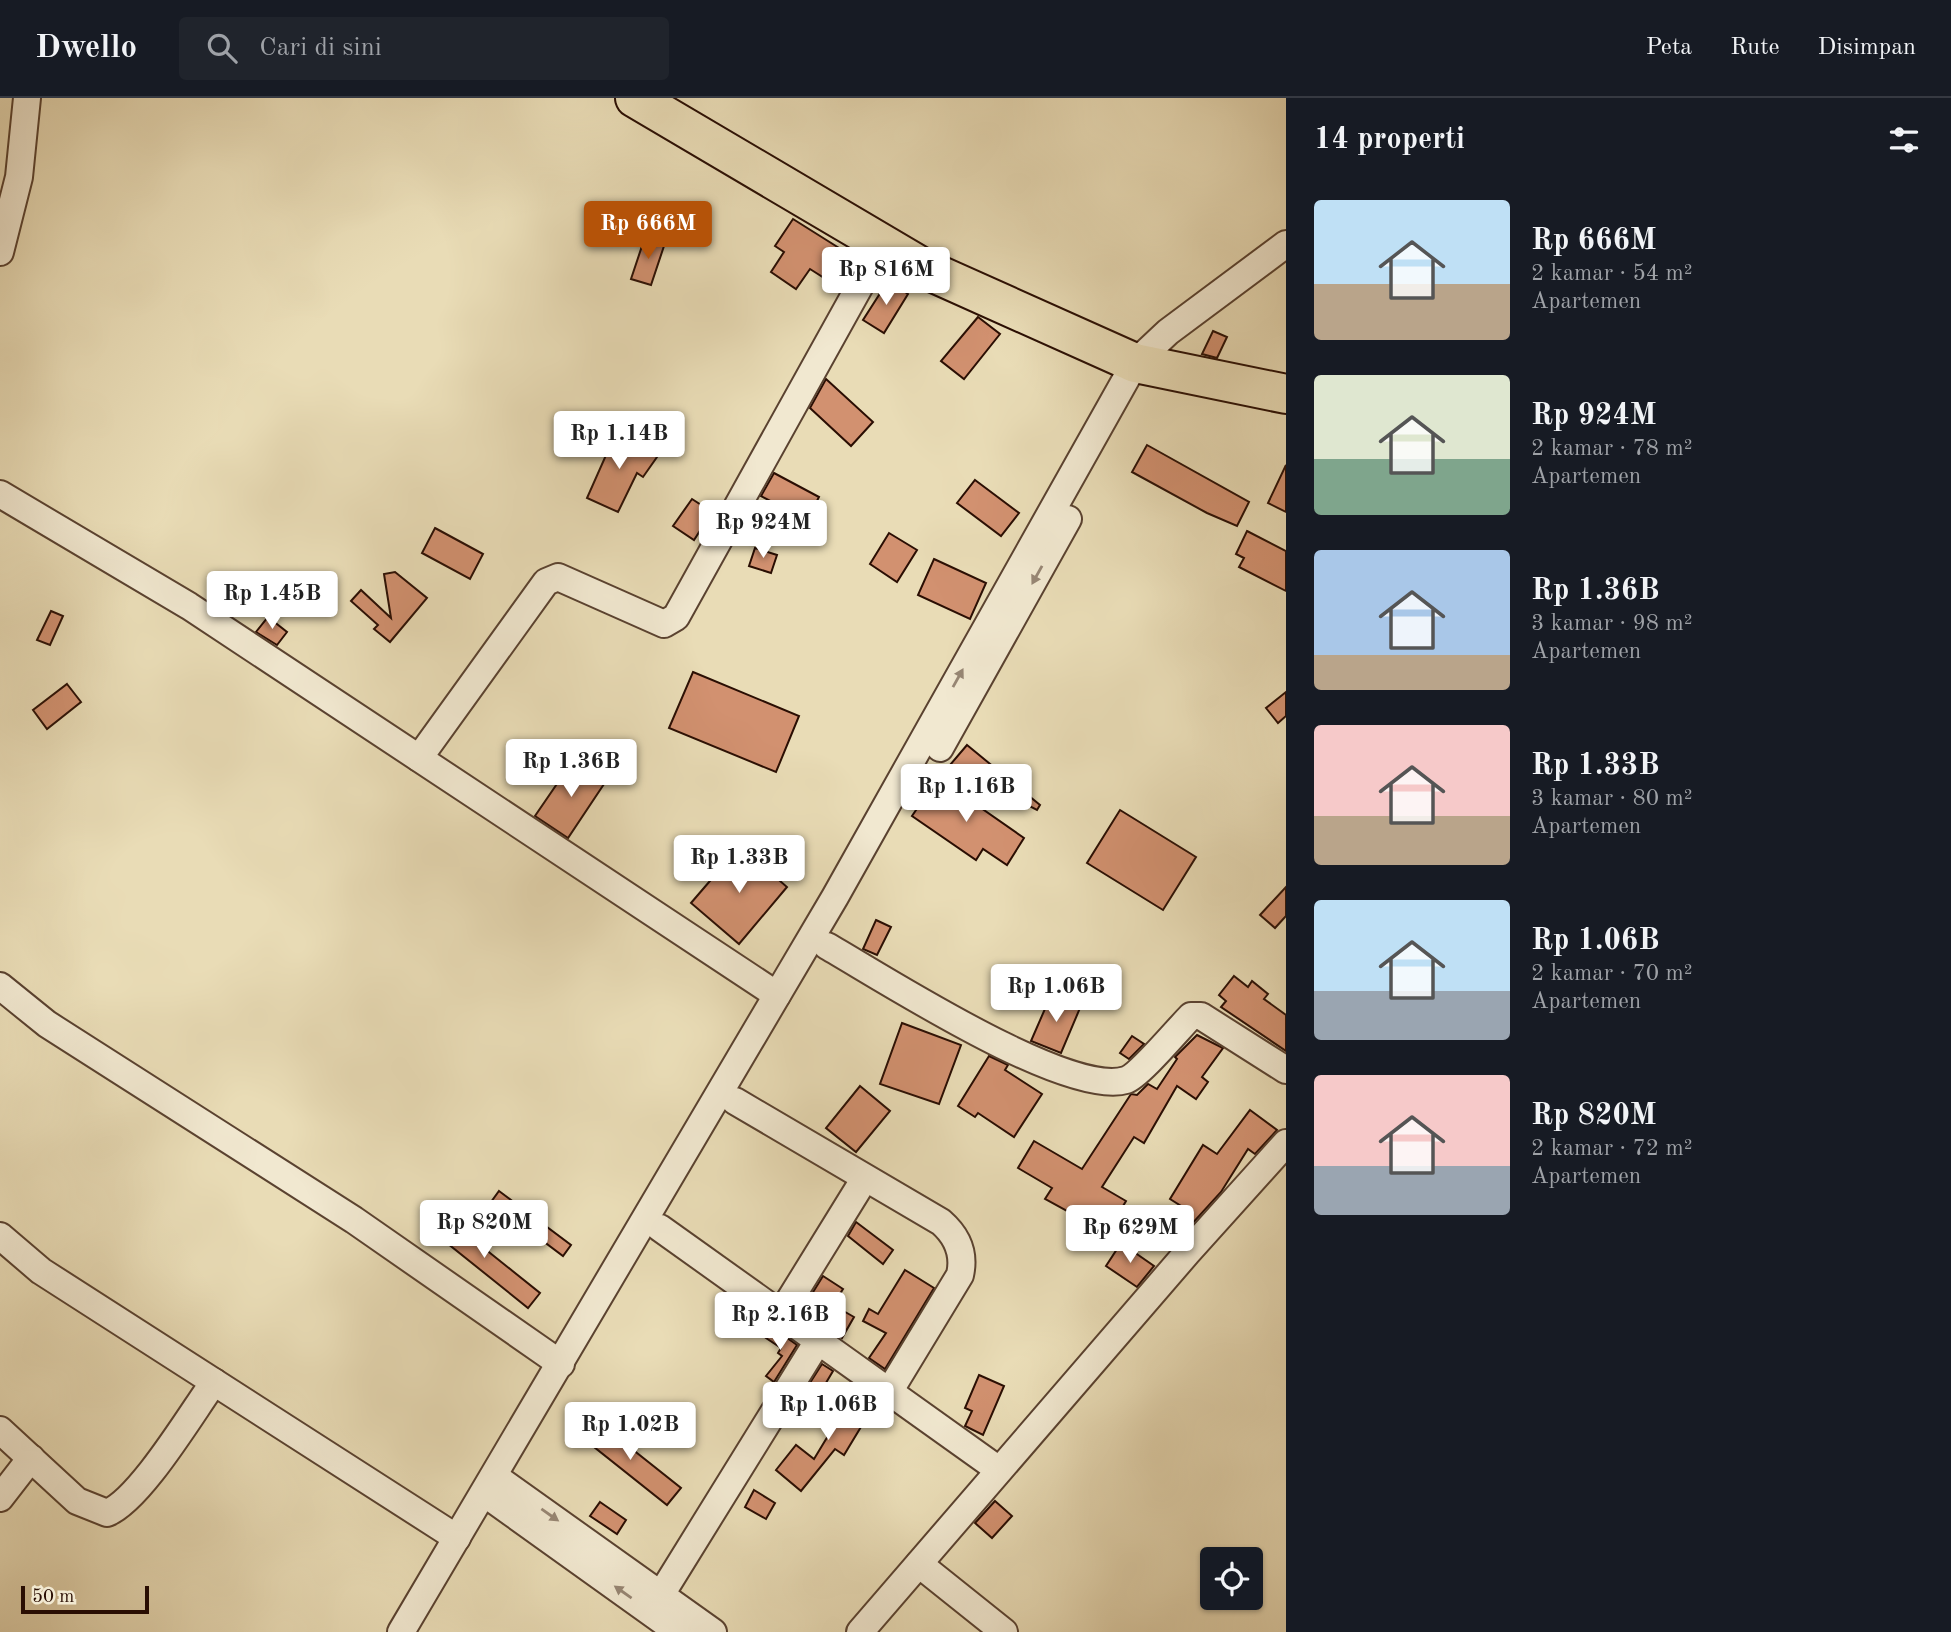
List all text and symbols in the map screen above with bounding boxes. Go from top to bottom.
search box [179,17,669,80]
icon: search [203,29,241,67]
text: Dwello [35,32,137,65]
text: Cari di sini [259,35,382,61]
text: Peta [1646,36,1692,60]
text: Rute [1730,36,1780,60]
text: Disimpan [1818,36,1916,60]
icon: filters [1885,121,1923,159]
text: 14 properti [1314,125,1465,155]
pin: Rp 666M [583,202,713,261]
text: Rp 666M [600,212,696,235]
text: Rp 666M [1531,226,1657,256]
icon: home [1370,228,1454,312]
pin: Rp 816M [821,248,951,307]
text: Rp 816M [838,258,934,281]
text: 2 kamar · 54 m² [1531,262,1693,285]
text: Apartemen [1531,290,1641,313]
text: Rp 924M [1531,401,1657,431]
icon: home [1370,403,1454,487]
pin: Rp 1.14B [547,412,691,471]
text: Rp 1.14B [570,422,668,445]
text: 2 kamar · 78 m² [1531,437,1693,460]
text: Apartemen [1531,465,1641,488]
pin: Rp 924M [698,500,828,560]
text: Rp 924M [715,511,811,534]
one-way arrow [1031,565,1043,585]
pin: Rp 1.45B [200,572,344,631]
text: Rp 1.36B [1531,576,1660,606]
icon: home [1370,578,1454,662]
text: Rp 1.45B [223,582,321,605]
text: 3 kamar · 98 m² [1531,612,1693,635]
text: Apartemen [1531,640,1641,663]
one-way arrow [952,668,964,688]
pin: Rp 1.36B [499,740,643,799]
text: Rp 1.36B [522,750,620,773]
text: Rp 1.33B [1531,751,1660,781]
icon: home [1370,753,1454,837]
pin: Rp 1.16B [894,764,1038,824]
text: Rp 1.16B [917,775,1015,798]
text: 3 kamar · 80 m² [1531,787,1693,810]
text: Apartemen [1531,815,1641,838]
pin: Rp 1.33B [667,836,811,895]
text: Rp 1.33B [690,846,788,869]
text: Rp 1.06B [1531,926,1660,956]
icon: home [1370,928,1454,1012]
text: 2 kamar · 70 m² [1531,962,1693,985]
pin: Rp 1.06B [984,964,1128,1024]
text: Rp 1.06B [1007,975,1105,998]
text: Apartemen [1531,990,1641,1013]
text: Rp 820M [1531,1101,1657,1131]
icon: home [1370,1103,1454,1187]
text: 2 kamar · 72 m² [1531,1137,1693,1160]
text: Apartemen [1531,1165,1641,1188]
pin: Rp 820M [419,1200,549,1260]
pin: Rp 629M [1065,1206,1195,1265]
text: Rp 820M [436,1211,532,1234]
text: Rp 629M [1082,1216,1178,1239]
pin: Rp 2.16B [708,1292,852,1352]
text: Rp 2.16B [731,1303,829,1326]
pin: Rp 1.06B [756,1382,900,1442]
text: Rp 1.06B [779,1393,877,1416]
pin: Rp 1.02B [558,1402,702,1462]
text: Rp 1.02B [581,1413,679,1436]
one-way arrow [541,1508,559,1522]
map controls [1200,1547,1263,1610]
button: locate [1200,1547,1263,1610]
scale bar [21,1583,149,1615]
one-way arrow [614,1585,632,1599]
text: 50 m [32,1588,74,1607]

